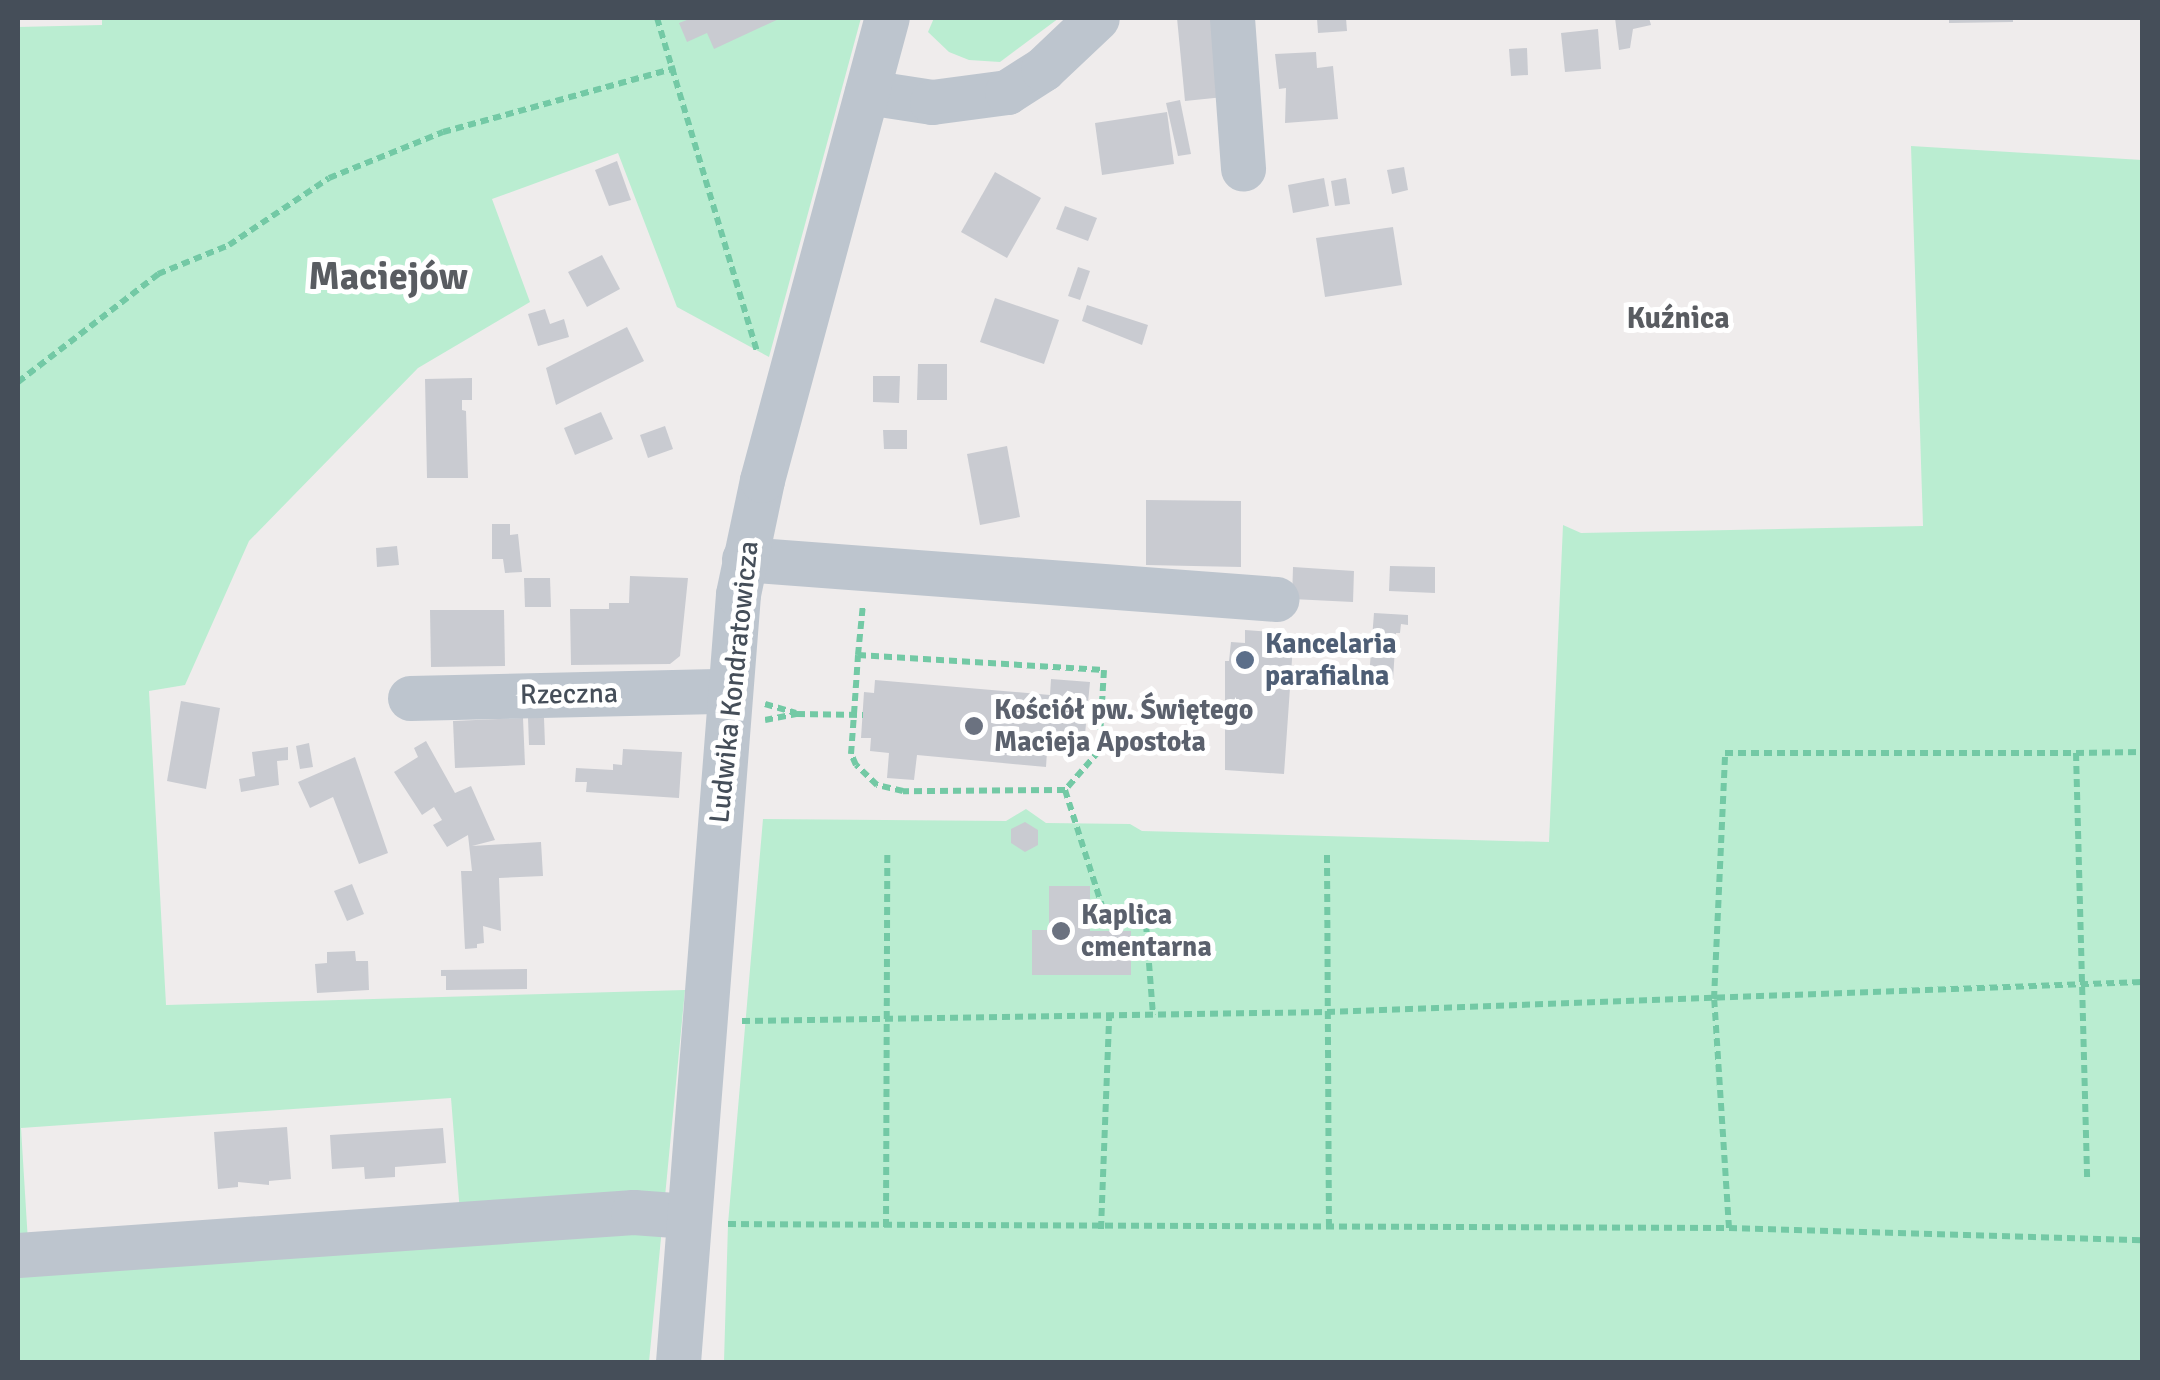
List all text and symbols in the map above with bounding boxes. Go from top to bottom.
district label: Maciejów [308,254,468,300]
district label: Kuźnica [1626,301,1730,337]
street label: Ludwika Kondratowicza [702,539,766,825]
place label: Kancelaria parafialna [1265,627,1397,693]
marker: Kancelaria parafialna [1234,649,1256,671]
street label: Rzeczna [520,676,618,712]
place label: Kościół pw. Świętego Macieja Apostoła [994,693,1253,759]
marker: Kościół pw. Świętego Macieja Apostoła [963,715,985,737]
place label: Kaplica cmentarna [1081,898,1212,964]
marker: Kaplica cmentarna [1050,920,1072,942]

